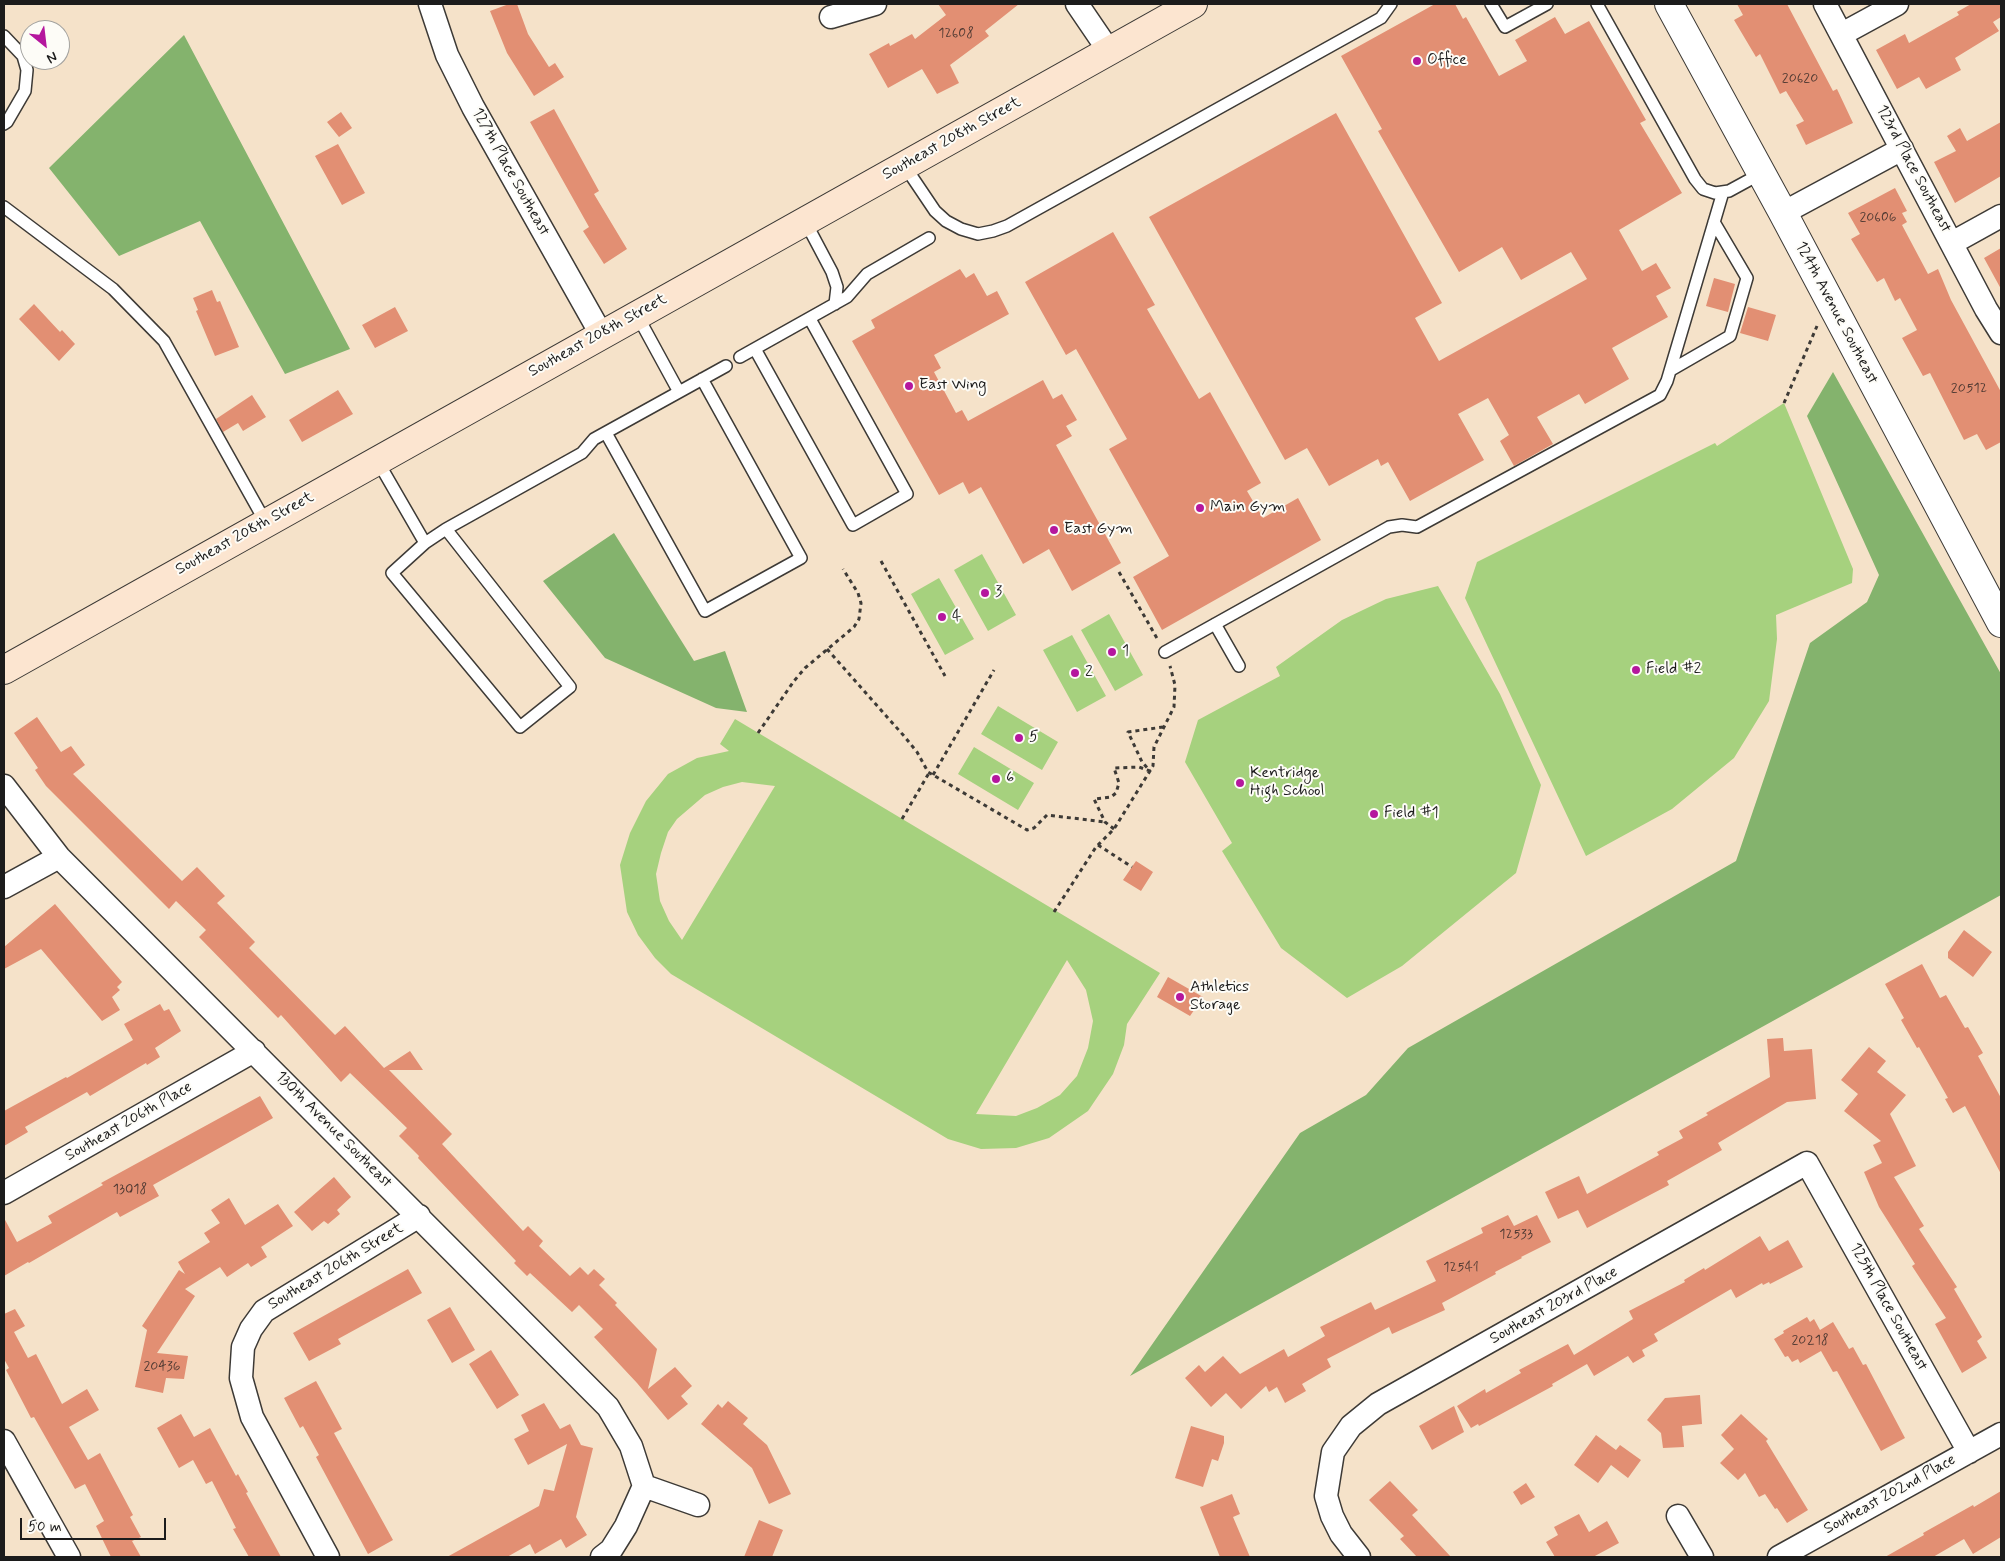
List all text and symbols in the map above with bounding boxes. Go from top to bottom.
north arrow [20,20,70,70]
house number: 12608 [938,26,974,42]
text: N [43,47,60,67]
place label: Office [1427,51,1467,71]
marker: Office [1411,55,1423,67]
house number: 20620 [1782,71,1818,87]
street label: Southeast 208th Street [880,93,1024,185]
street label: 123rd Place Southeast [1871,102,1955,236]
street label: 127th Place Southeast [467,105,553,239]
house number: 20606 [1859,210,1897,226]
street label: 124th Avenue Southeast [1790,238,1882,388]
street label: Southeast 208th Street [526,290,670,382]
place label: East Wing [919,376,986,396]
marker: East Wing [903,380,915,392]
house number: 20512 [1951,381,1987,397]
street label: Southeast 208th Street [173,488,317,580]
place label: Main Gym [1210,498,1285,518]
marker: Main Gym [1194,502,1206,514]
place label: East Gym [1064,520,1133,540]
marker: East Gym [1048,524,1060,536]
place label: 3 [995,583,1002,603]
marker: 3 [979,587,991,599]
place label: 4 [952,607,961,627]
marker: 4 [936,611,948,623]
place label: 1 [1122,642,1129,662]
marker: 1 [1106,646,1118,658]
place label: Field #2 [1646,660,1701,680]
place label: 2 [1085,663,1093,683]
marker: Field #2 [1630,664,1642,676]
marker: 2 [1069,667,1081,679]
place label: 5 [1029,728,1039,748]
marker: 5 [1013,732,1025,744]
place label: Kentridge High School [1250,764,1325,802]
place label: 6 [1006,769,1014,789]
marker: 6 [990,773,1002,785]
marker: Kentridge High School [1234,777,1246,789]
place label: Field #1 [1384,804,1439,824]
marker: Field #1 [1368,808,1380,820]
place label: Athletics Storage [1190,978,1249,1016]
marker: Athletics Storage [1174,991,1186,1003]
street label: 130th Avenue Southeast [271,1068,395,1192]
street label: Southeast 206th Place [62,1078,196,1166]
house number: 13018 [113,1182,147,1198]
street label: Southeast 206th Street [265,1219,407,1315]
house number: 12533 [1499,1227,1533,1243]
street label: 125th Place Southeast [1845,1240,1931,1374]
house number: 12541 [1443,1260,1479,1276]
street label: Southeast 203rd Place [1487,1263,1621,1349]
house number: 20218 [1791,1333,1829,1349]
house number: 20436 [143,1359,181,1375]
street label: Southeast 202nd Place [1821,1451,1959,1539]
scale bar [22,1508,169,1540]
text: 50 m [28,1517,62,1537]

